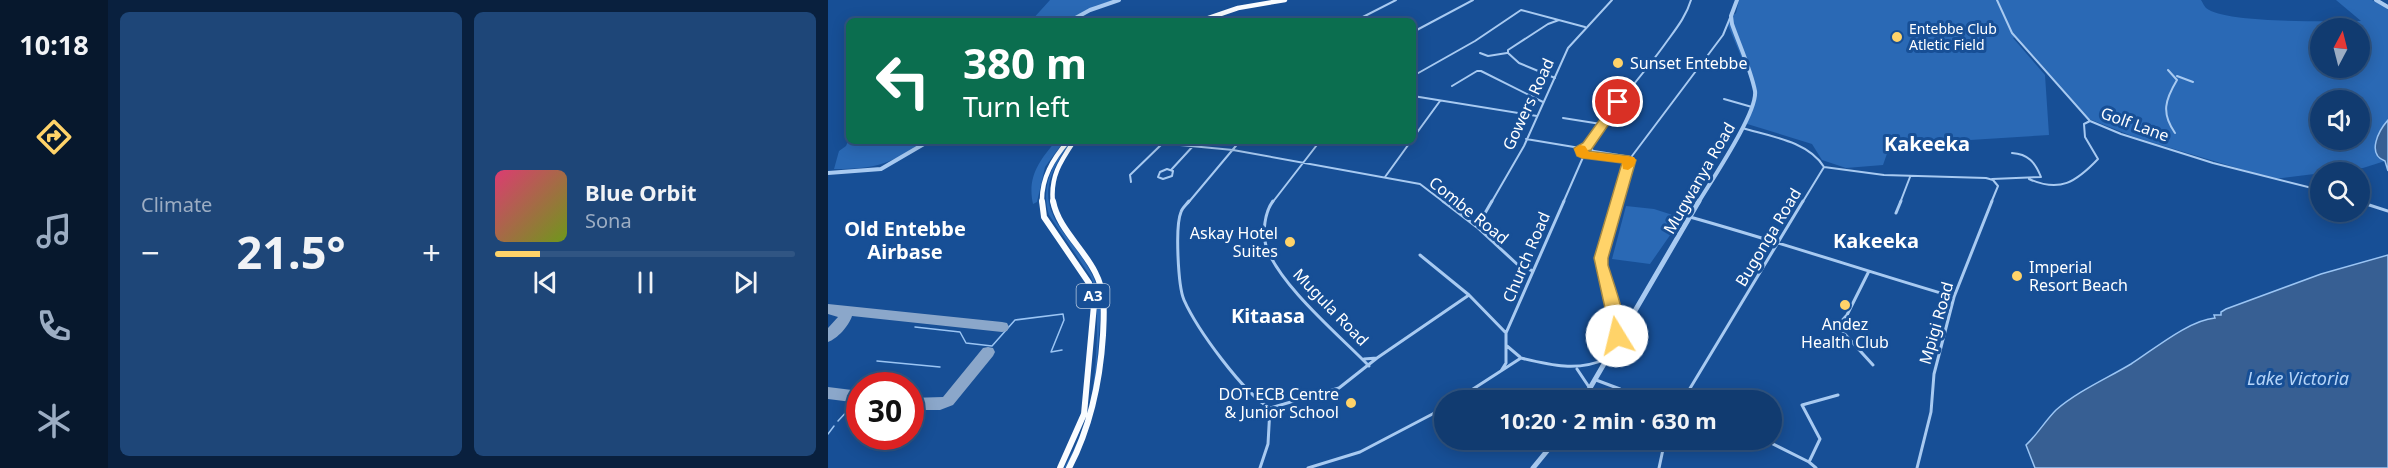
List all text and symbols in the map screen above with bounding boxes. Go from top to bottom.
north arrow [2310,18,2370,78]
map controls [2310,18,2370,222]
place label: Entebbe Club Atletic Field [1909,19,1997,54]
text: 10:18 [19,26,89,63]
marker: Entebbe Club Atletic Field [1890,30,1904,44]
text: 380 m [963,34,1087,91]
icon: left [864,42,942,120]
place label: Sunset Entebbe [1630,52,1747,74]
street label: Gowers Road [1497,54,1559,154]
marker: Sunset Entebbe [1611,56,1625,70]
pin [1592,76,1643,127]
icon: arrive [1601,85,1634,118]
text: Turn left [963,88,1069,125]
button: sound [2310,90,2370,150]
street label: Golf Lane [2098,101,2172,147]
icon: directions [33,116,75,158]
street label: Mugwanya Road [1658,118,1740,238]
district label: Kakeeka [1884,130,1970,157]
button: search [2310,162,2370,222]
street label: Combe Road [1425,171,1513,249]
text: Blue Orbit [585,177,697,207]
street label: Bugonga Road [1730,184,1806,290]
text: Climate [141,191,212,218]
text: Sona [585,207,632,234]
street label: Church Road [1497,208,1555,306]
icon: music [33,210,75,252]
district label: Old Entebbe Airbase [844,215,966,265]
text: 21.5° [237,221,345,282]
place label: Askay Hotel Suites [1190,222,1278,262]
district label: Kakeeka [1833,227,1919,254]
text: − [141,230,160,275]
text: + [422,230,441,275]
marker: Askay Hotel Suites [1283,235,1297,249]
place label: Imperial Resort Beach [2029,256,2128,296]
street label: Mugula Road [1288,263,1374,351]
icon: previous [529,266,562,299]
icon: pause [629,266,662,299]
icon: next [729,266,762,299]
marker: Imperial Resort Beach [2010,269,2024,283]
street label: Mpigi Road [1914,279,1958,367]
road number: A3 [1076,284,1110,308]
marker: Andez Health Club [1838,298,1852,312]
district label: Kitaasa [1231,302,1305,329]
position arrow [1585,304,1649,368]
icon: phone [33,305,75,347]
place label: Andez Health Club [1801,313,1889,353]
water label: Lake Victoria [2247,366,2349,390]
speed limit sign: 30 [846,372,924,450]
place label: DOT ECB Centre & Junior School [1219,383,1339,423]
marker: DOT ECB Centre & Junior School [1344,396,1358,410]
icon: climate [33,400,75,442]
text: 10:20 · 2 min · 630 m [1499,405,1717,435]

